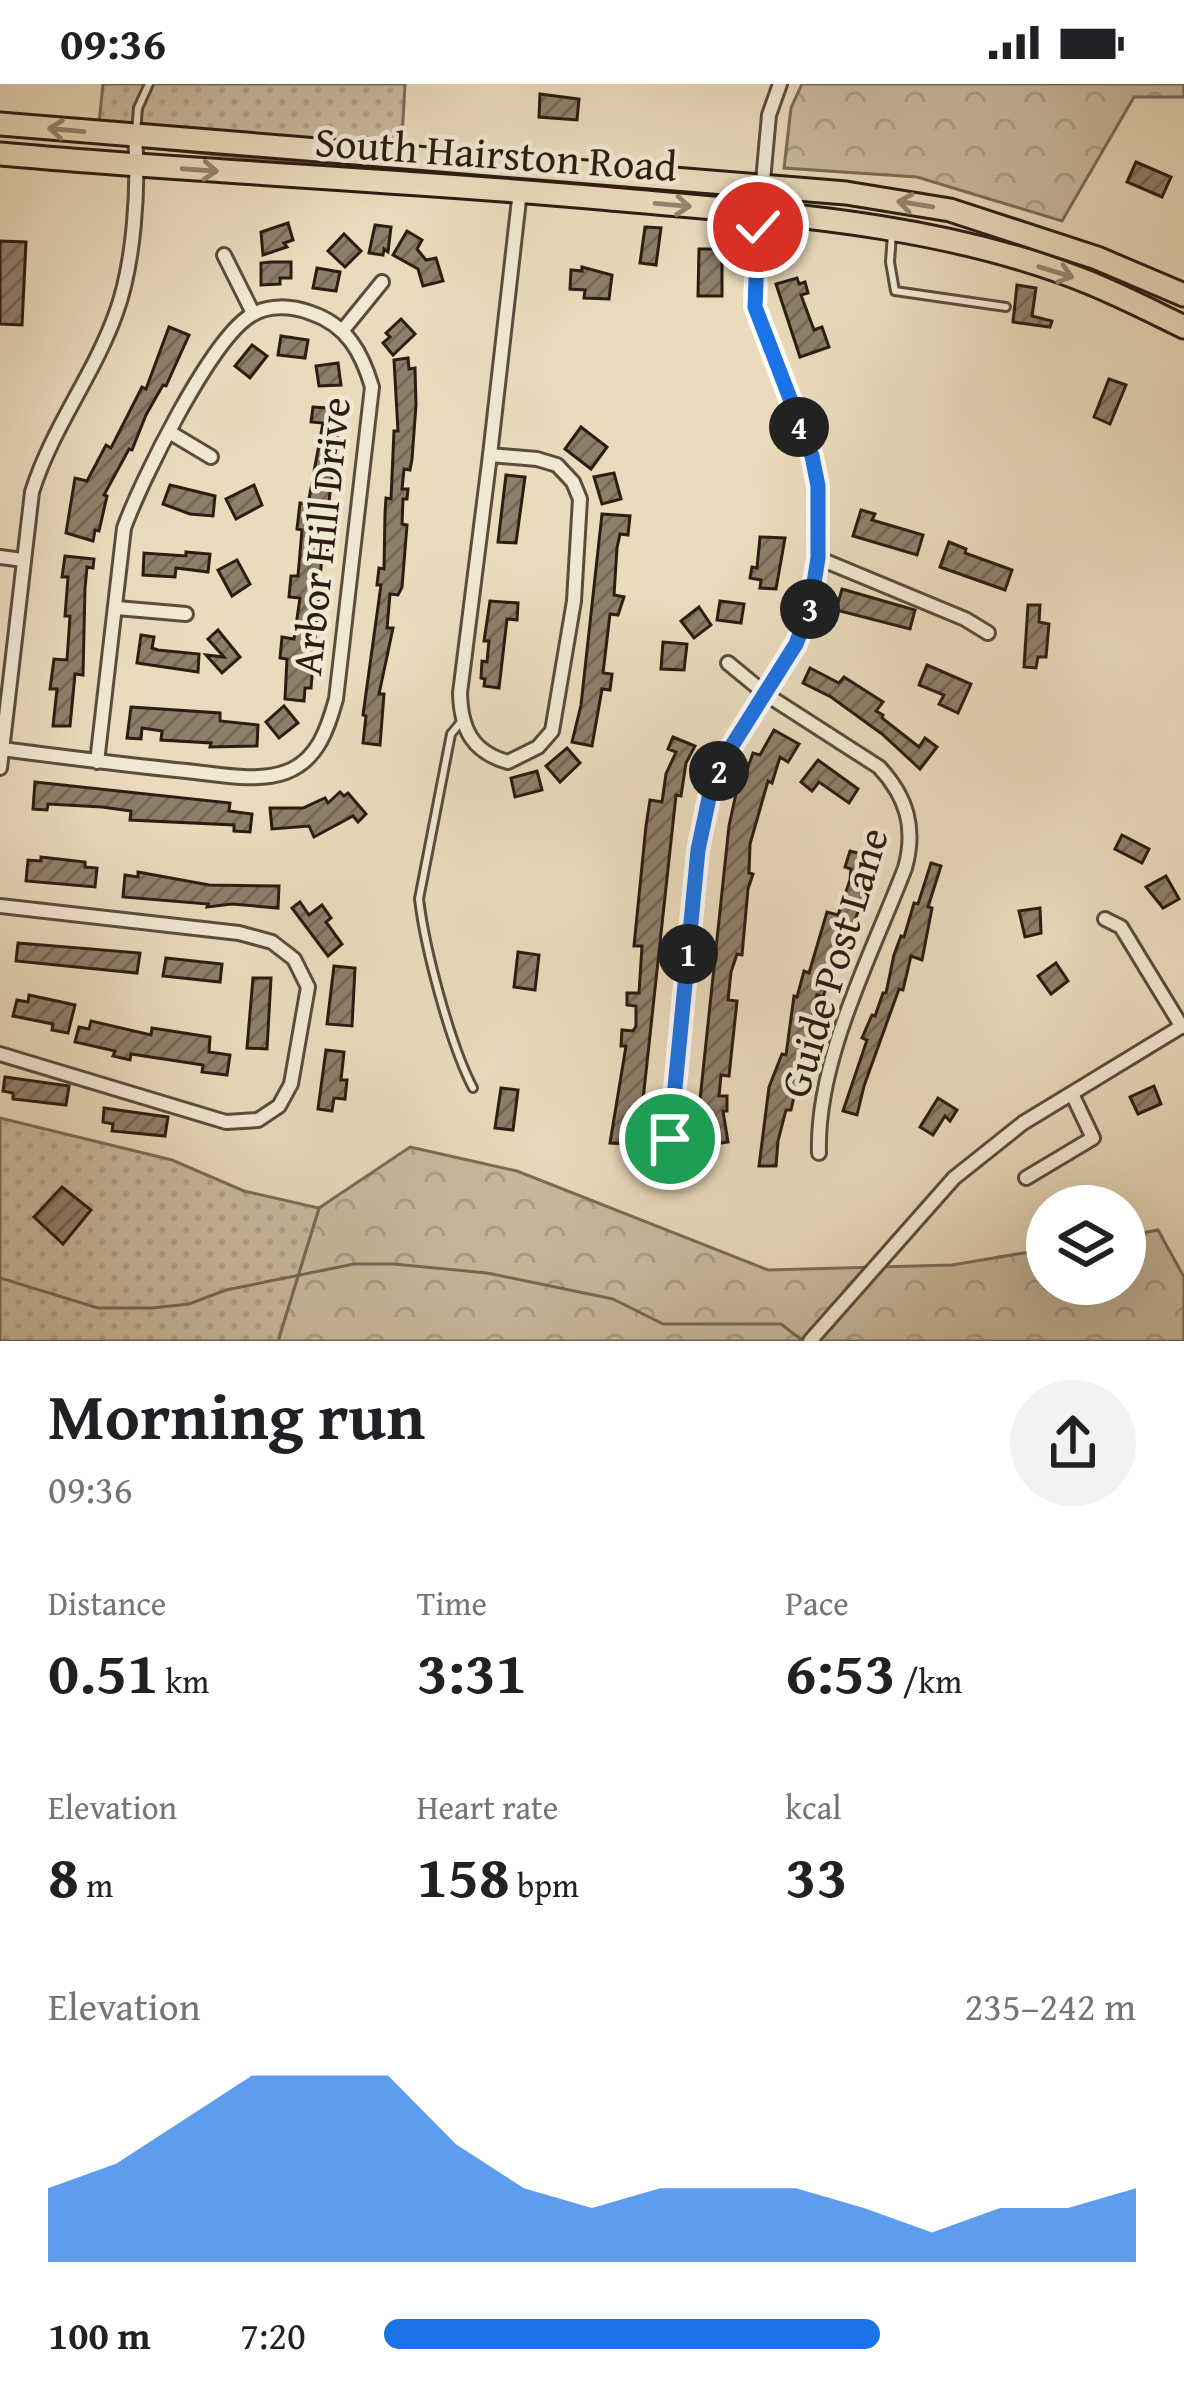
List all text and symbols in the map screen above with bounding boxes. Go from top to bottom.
text: 09:36 [60,10,166,75]
street label: South Hairston Road [313,110,680,196]
one-way arrow [47,118,86,141]
one-way arrow [180,159,219,182]
pin [707,176,809,278]
one-way arrow [896,192,935,215]
one-way arrow [653,194,692,217]
icon: check [725,194,791,260]
one-way arrow [1036,262,1074,284]
street label: Arbor Hill Drive [275,394,365,678]
pin: 4 [769,397,829,457]
text: 4 [790,403,808,451]
pin: 3 [780,579,840,639]
text: 3 [801,585,819,633]
pin: 2 [689,741,749,801]
text: 2 [710,747,728,795]
street label: Guide Post Lane [763,820,903,1104]
pin: 1 [658,924,718,984]
text: 1 [679,930,697,978]
pin [619,1088,721,1190]
icon: arrive [637,1106,703,1172]
map controls [1026,1185,1146,1305]
button: layers [1026,1185,1146,1305]
text: Morning run [48,1366,425,1463]
button: share [1010,1380,1136,1506]
text: 09:36 [48,1460,133,1517]
text: Distance [48,1579,166,1627]
text: Time [417,1579,487,1627]
text: Pace [785,1579,849,1627]
text: 0.51 [48,1627,158,1715]
text: 3:31 [417,1627,527,1715]
text: 6:53 [785,1627,896,1715]
text: km [158,1657,209,1705]
text: /km [896,1657,962,1705]
text: Elevation [48,1783,177,1831]
text: Heart rate [417,1783,558,1831]
text: kcal [785,1783,842,1831]
text: 8 [48,1831,79,1919]
text: 158 [417,1831,510,1919]
text: 33 [785,1831,848,1919]
text: m [79,1861,113,1909]
text: bpm [510,1861,579,1909]
text: Elevation [48,1977,201,2034]
text: 235–242 m [964,1977,1136,2034]
text: 100 m [48,2306,151,2363]
text: 7:20 [240,2306,306,2363]

